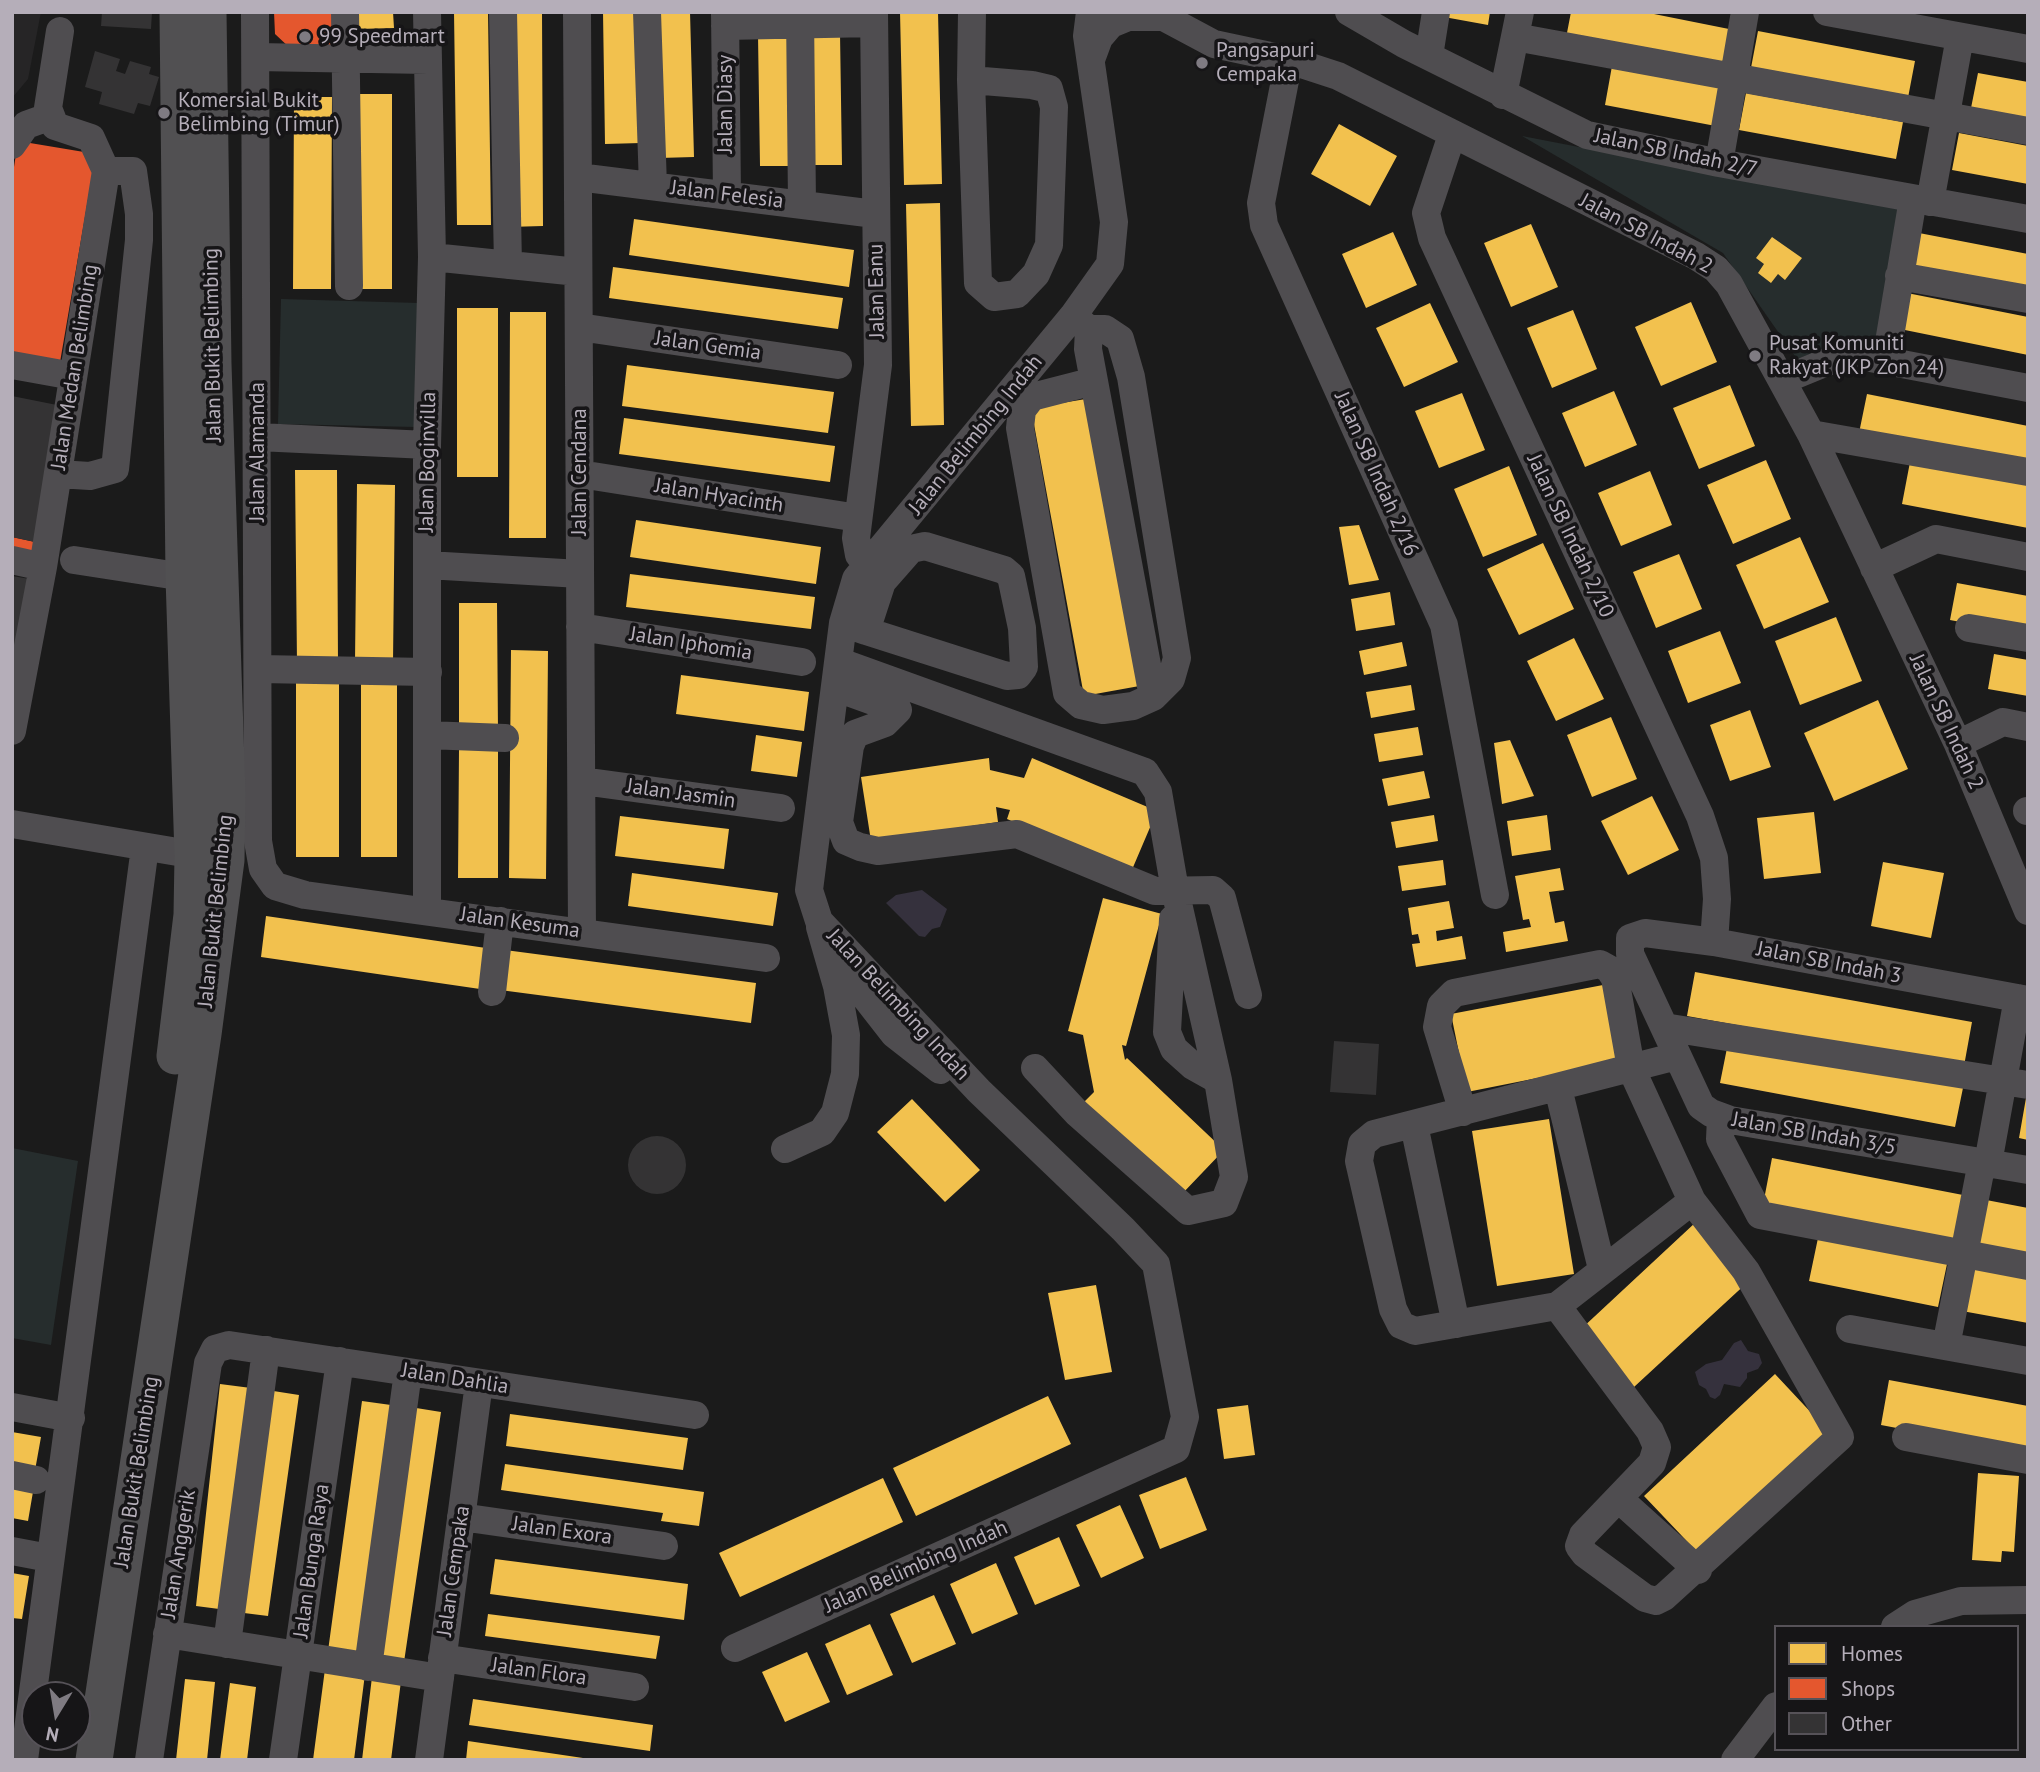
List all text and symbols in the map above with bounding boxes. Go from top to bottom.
place label: 99 Speedmart [319,24,445,50]
marker: 99 Speedmart [297,29,313,45]
place label: Pangsapuri Cempaka [1216,38,1315,88]
street label: Jalan Diasy [713,55,739,153]
marker: Pangsapuri Cempaka [1194,55,1210,71]
place label: Komersial Bukit Belimbing (Timur) [178,88,340,138]
marker: Komersial Bukit Belimbing (Timur) [156,105,172,121]
street label: Jalan SB Indah 2/7 [1592,123,1760,183]
street label: Jalan Felesia [669,176,785,214]
street label: Jalan SB Indah 2 [1575,188,1717,280]
street label: Jalan Eanu [864,243,890,339]
street label: Jalan Bukit Belimbing [199,248,227,442]
street label: Jalan Medan Belimbing [46,262,104,472]
street label: Jalan Gemia [653,326,763,366]
place label: Pusat Komuniti Rakyat (JKP Zon 24) [1769,331,1944,381]
marker: Pusat Komuniti Rakyat (JKP Zon 24) [1747,348,1763,364]
street label: Jalan Belimbing Indah [904,350,1048,520]
street label: Jalan Alamanda [245,382,271,522]
street label: Jalan SB Indah 2/16 [1328,388,1424,560]
street label: Jalan Boginvilla [414,392,442,532]
street label: Jalan Cendana [567,408,593,536]
street label: Jalan SB Indah 2/10 [1521,450,1619,622]
street label: Jalan Hyacinth [653,473,785,519]
street label: Jalan Iphomia [628,622,754,666]
street label: Jalan SB Indah 2 [1904,650,1988,794]
street label: Jalan Jasmin [625,774,737,814]
street label: Jalan Bukit Belimbing [193,813,239,1009]
street label: Jalan Kesuma [459,902,581,944]
street label: Jalan Belimbing Indah [821,924,975,1086]
street label: Jalan SB Indah 3 [1754,937,1904,989]
street label: Jalan SB Indah 3/5 [1730,1107,1898,1161]
street label: Jalan Dahlia [400,1358,510,1400]
street label: Jalan Bukit Belimbing [109,1374,165,1570]
street label: Jalan Bunga Raya [289,1482,335,1640]
street label: Jalan Anggerik [156,1488,202,1620]
street label: Jalan Cempaka [432,1504,476,1638]
street label: Jalan Exora [510,1512,614,1550]
street label: Jalan Belimbing Indah [820,1515,1012,1619]
legend [1774,1625,2019,1751]
text: Homes [1841,1640,1903,1667]
street label: Jalan Flora [490,1653,588,1691]
text: Shops [1841,1675,1895,1702]
north arrow [21,1681,91,1751]
text: Other [1841,1710,1892,1737]
text: N [44,1722,61,1748]

